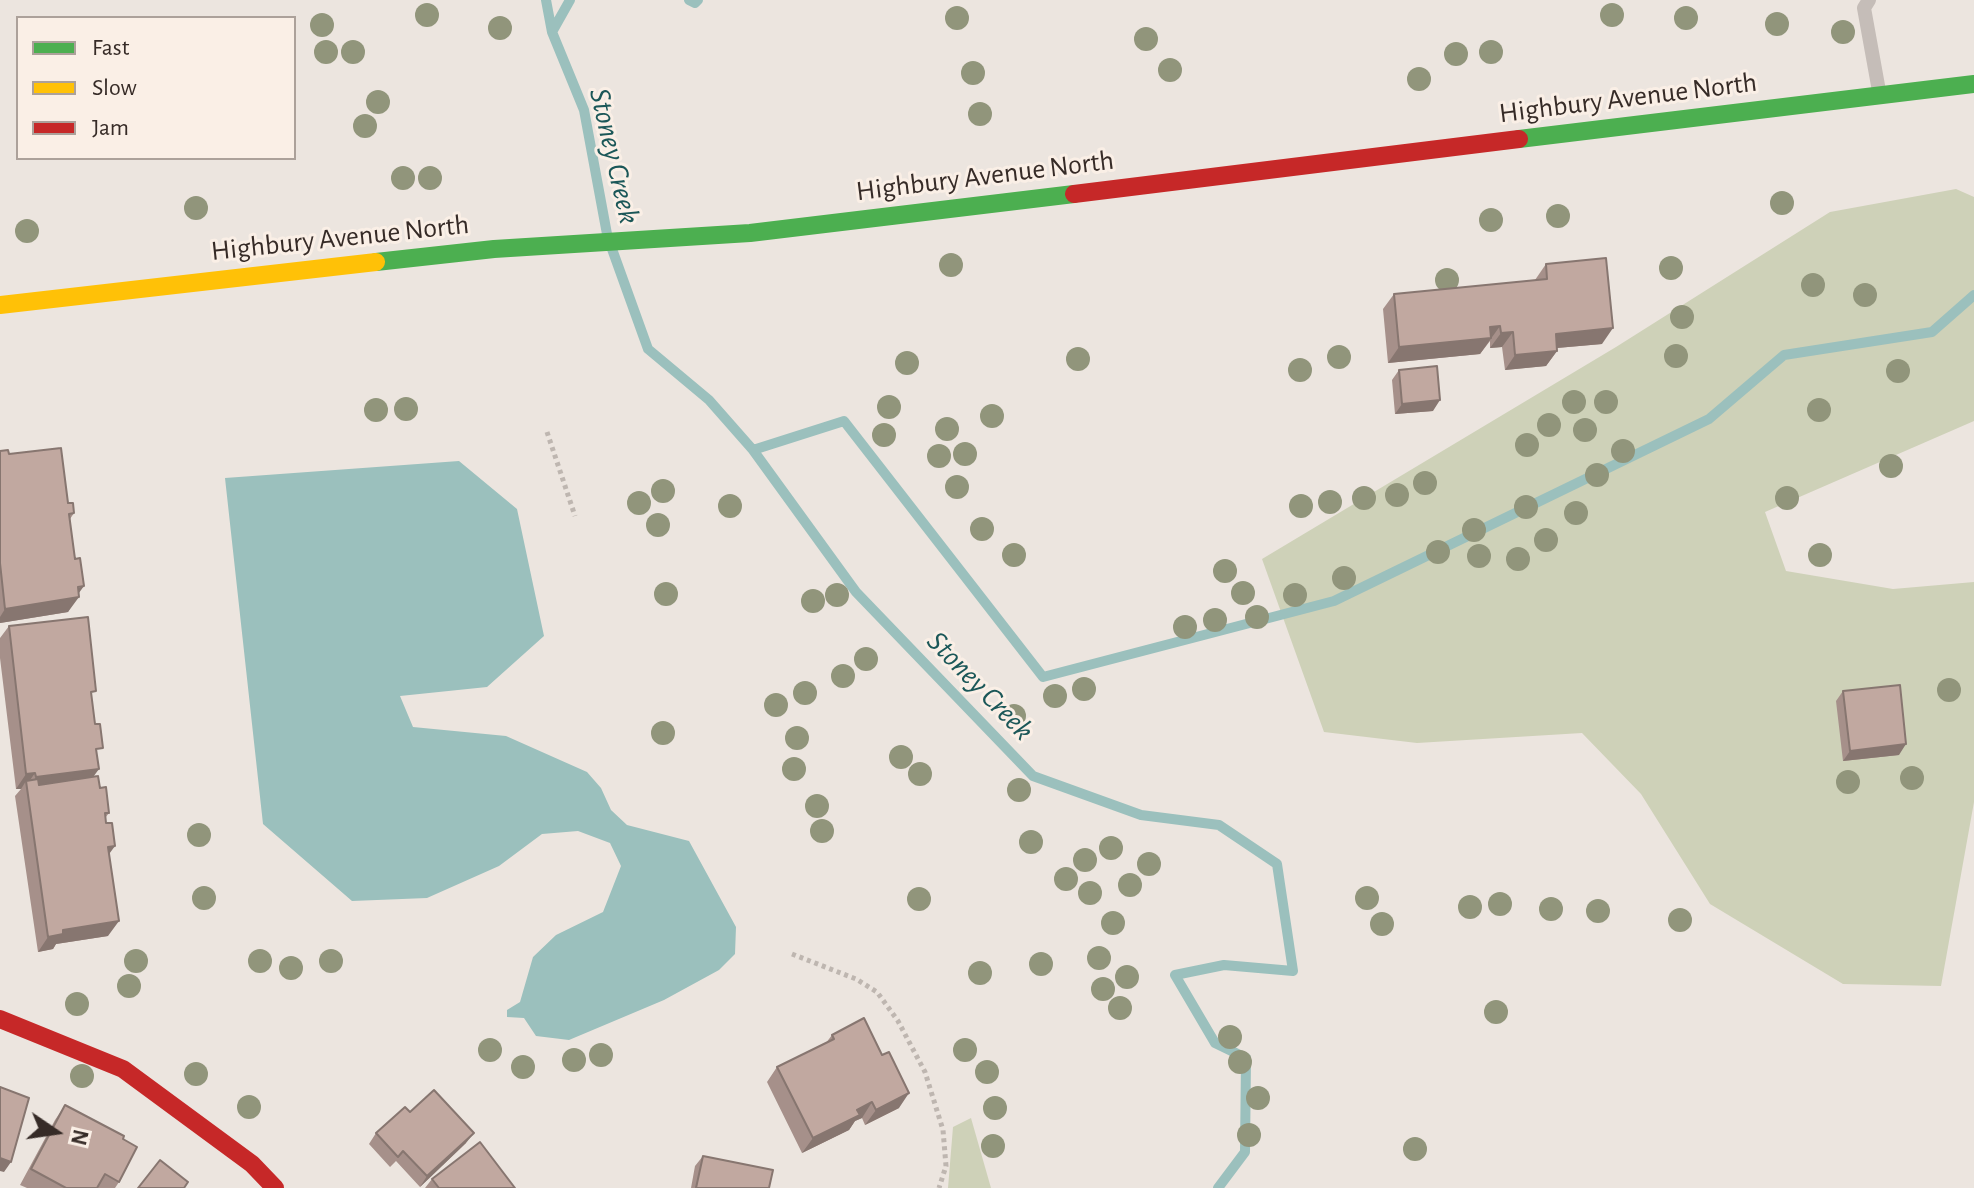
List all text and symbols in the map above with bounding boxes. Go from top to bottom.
legend [16,16,296,160]
text: Fast [92,36,129,60]
street label: Highbury Avenue North [1497,66,1759,130]
text: Slow [92,76,137,100]
water label: Stoney Creek [581,85,647,227]
text: Jam [92,116,129,140]
street label: Highbury Avenue North [854,144,1116,208]
street label: Highbury Avenue North [209,208,471,268]
water label: Stoney Creek [919,624,1041,748]
north arrow [16,1092,96,1172]
text: N [67,1127,92,1147]

